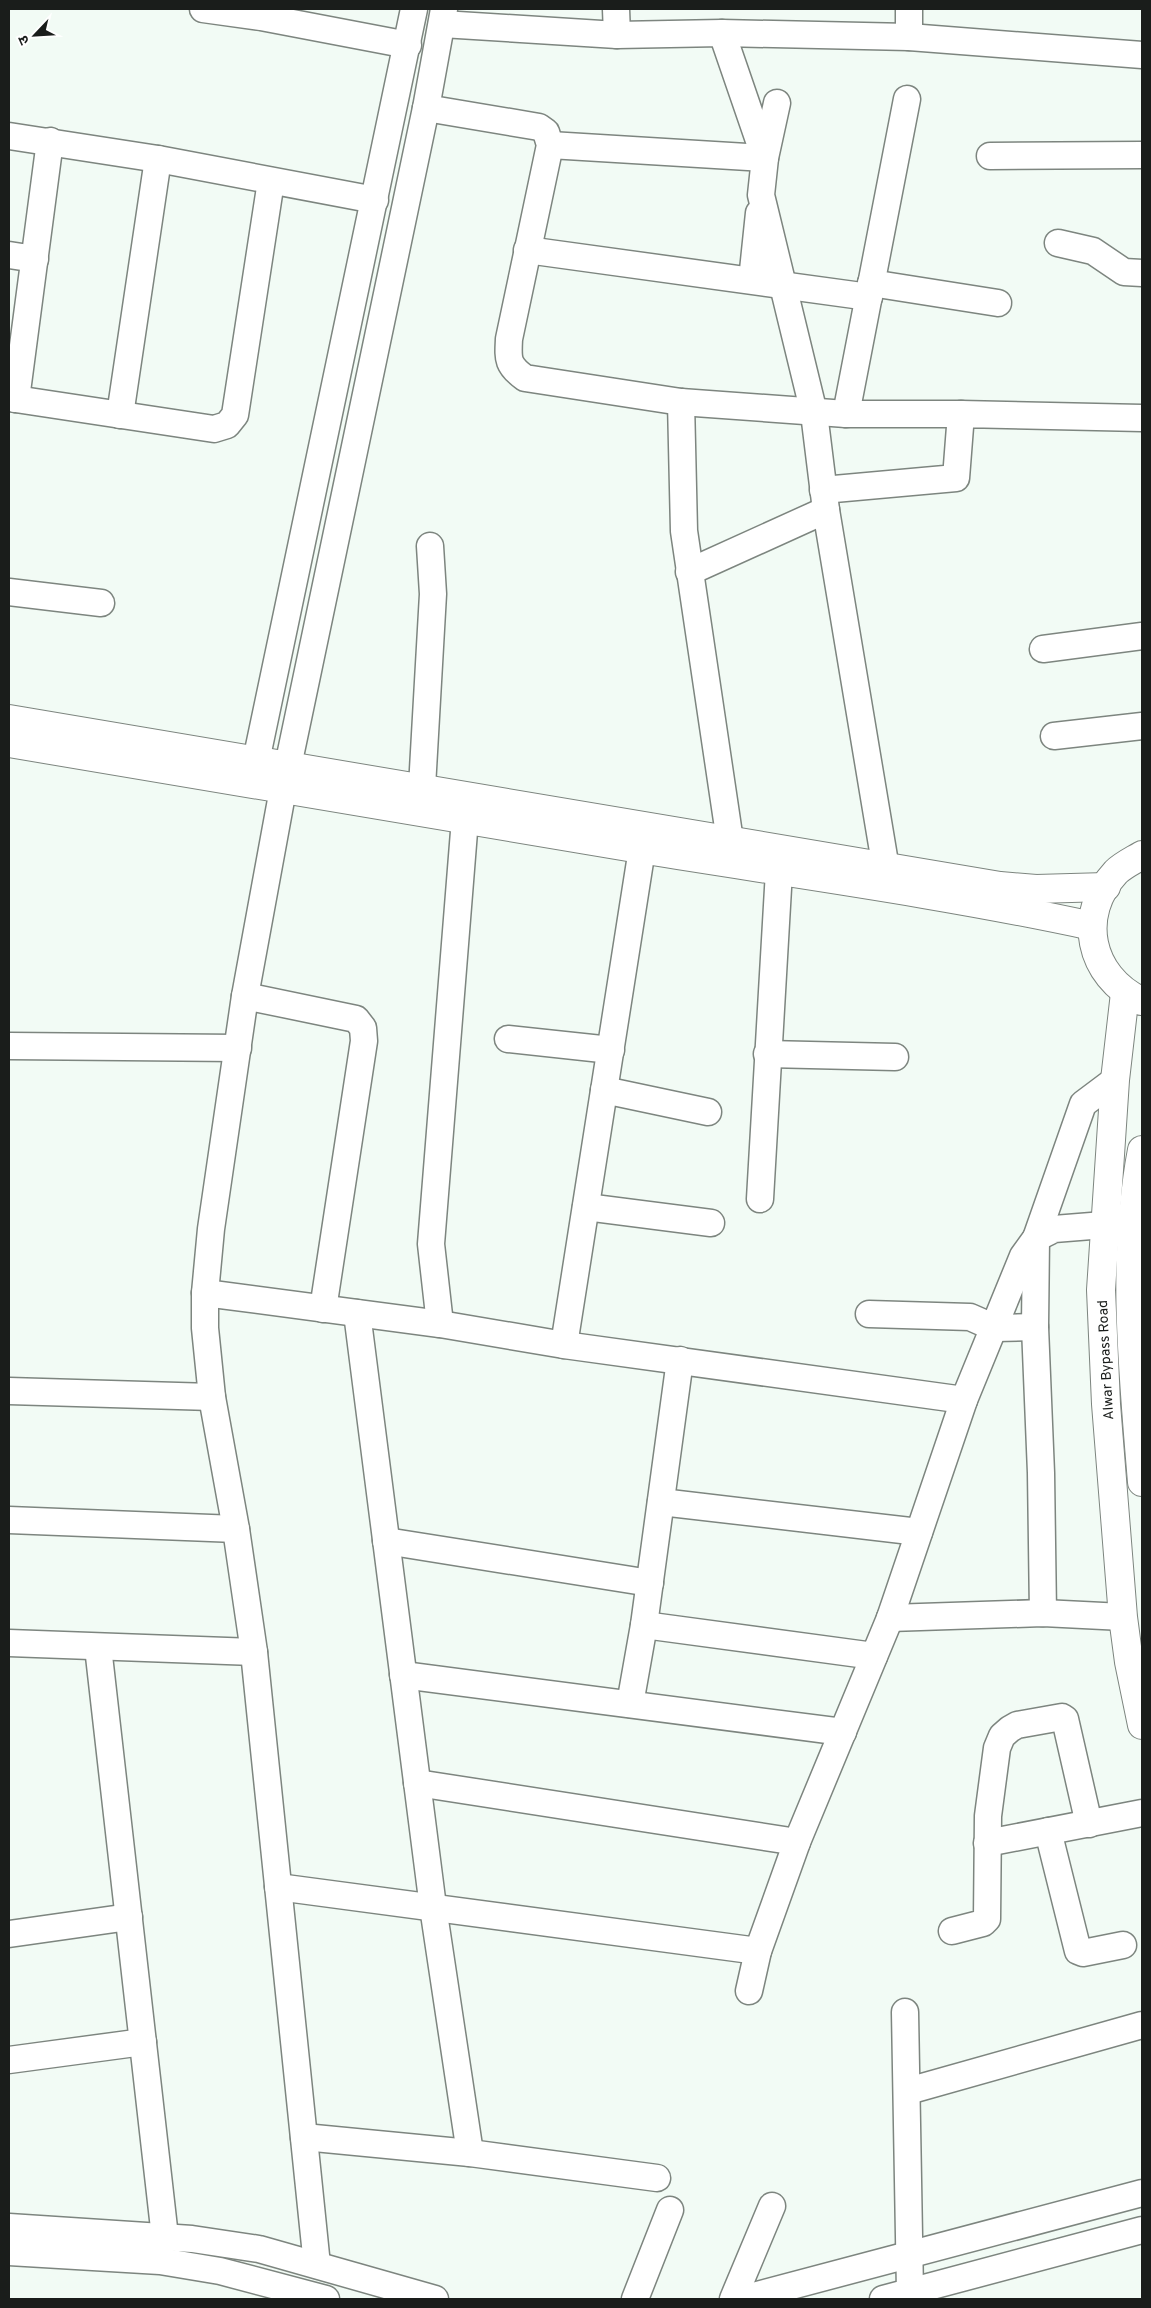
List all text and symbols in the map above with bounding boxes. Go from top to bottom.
north arrow [10,10,60,60]
text: उ [15,32,34,47]
street label: Alwar Bypass Road [1095,1300,1118,1420]

